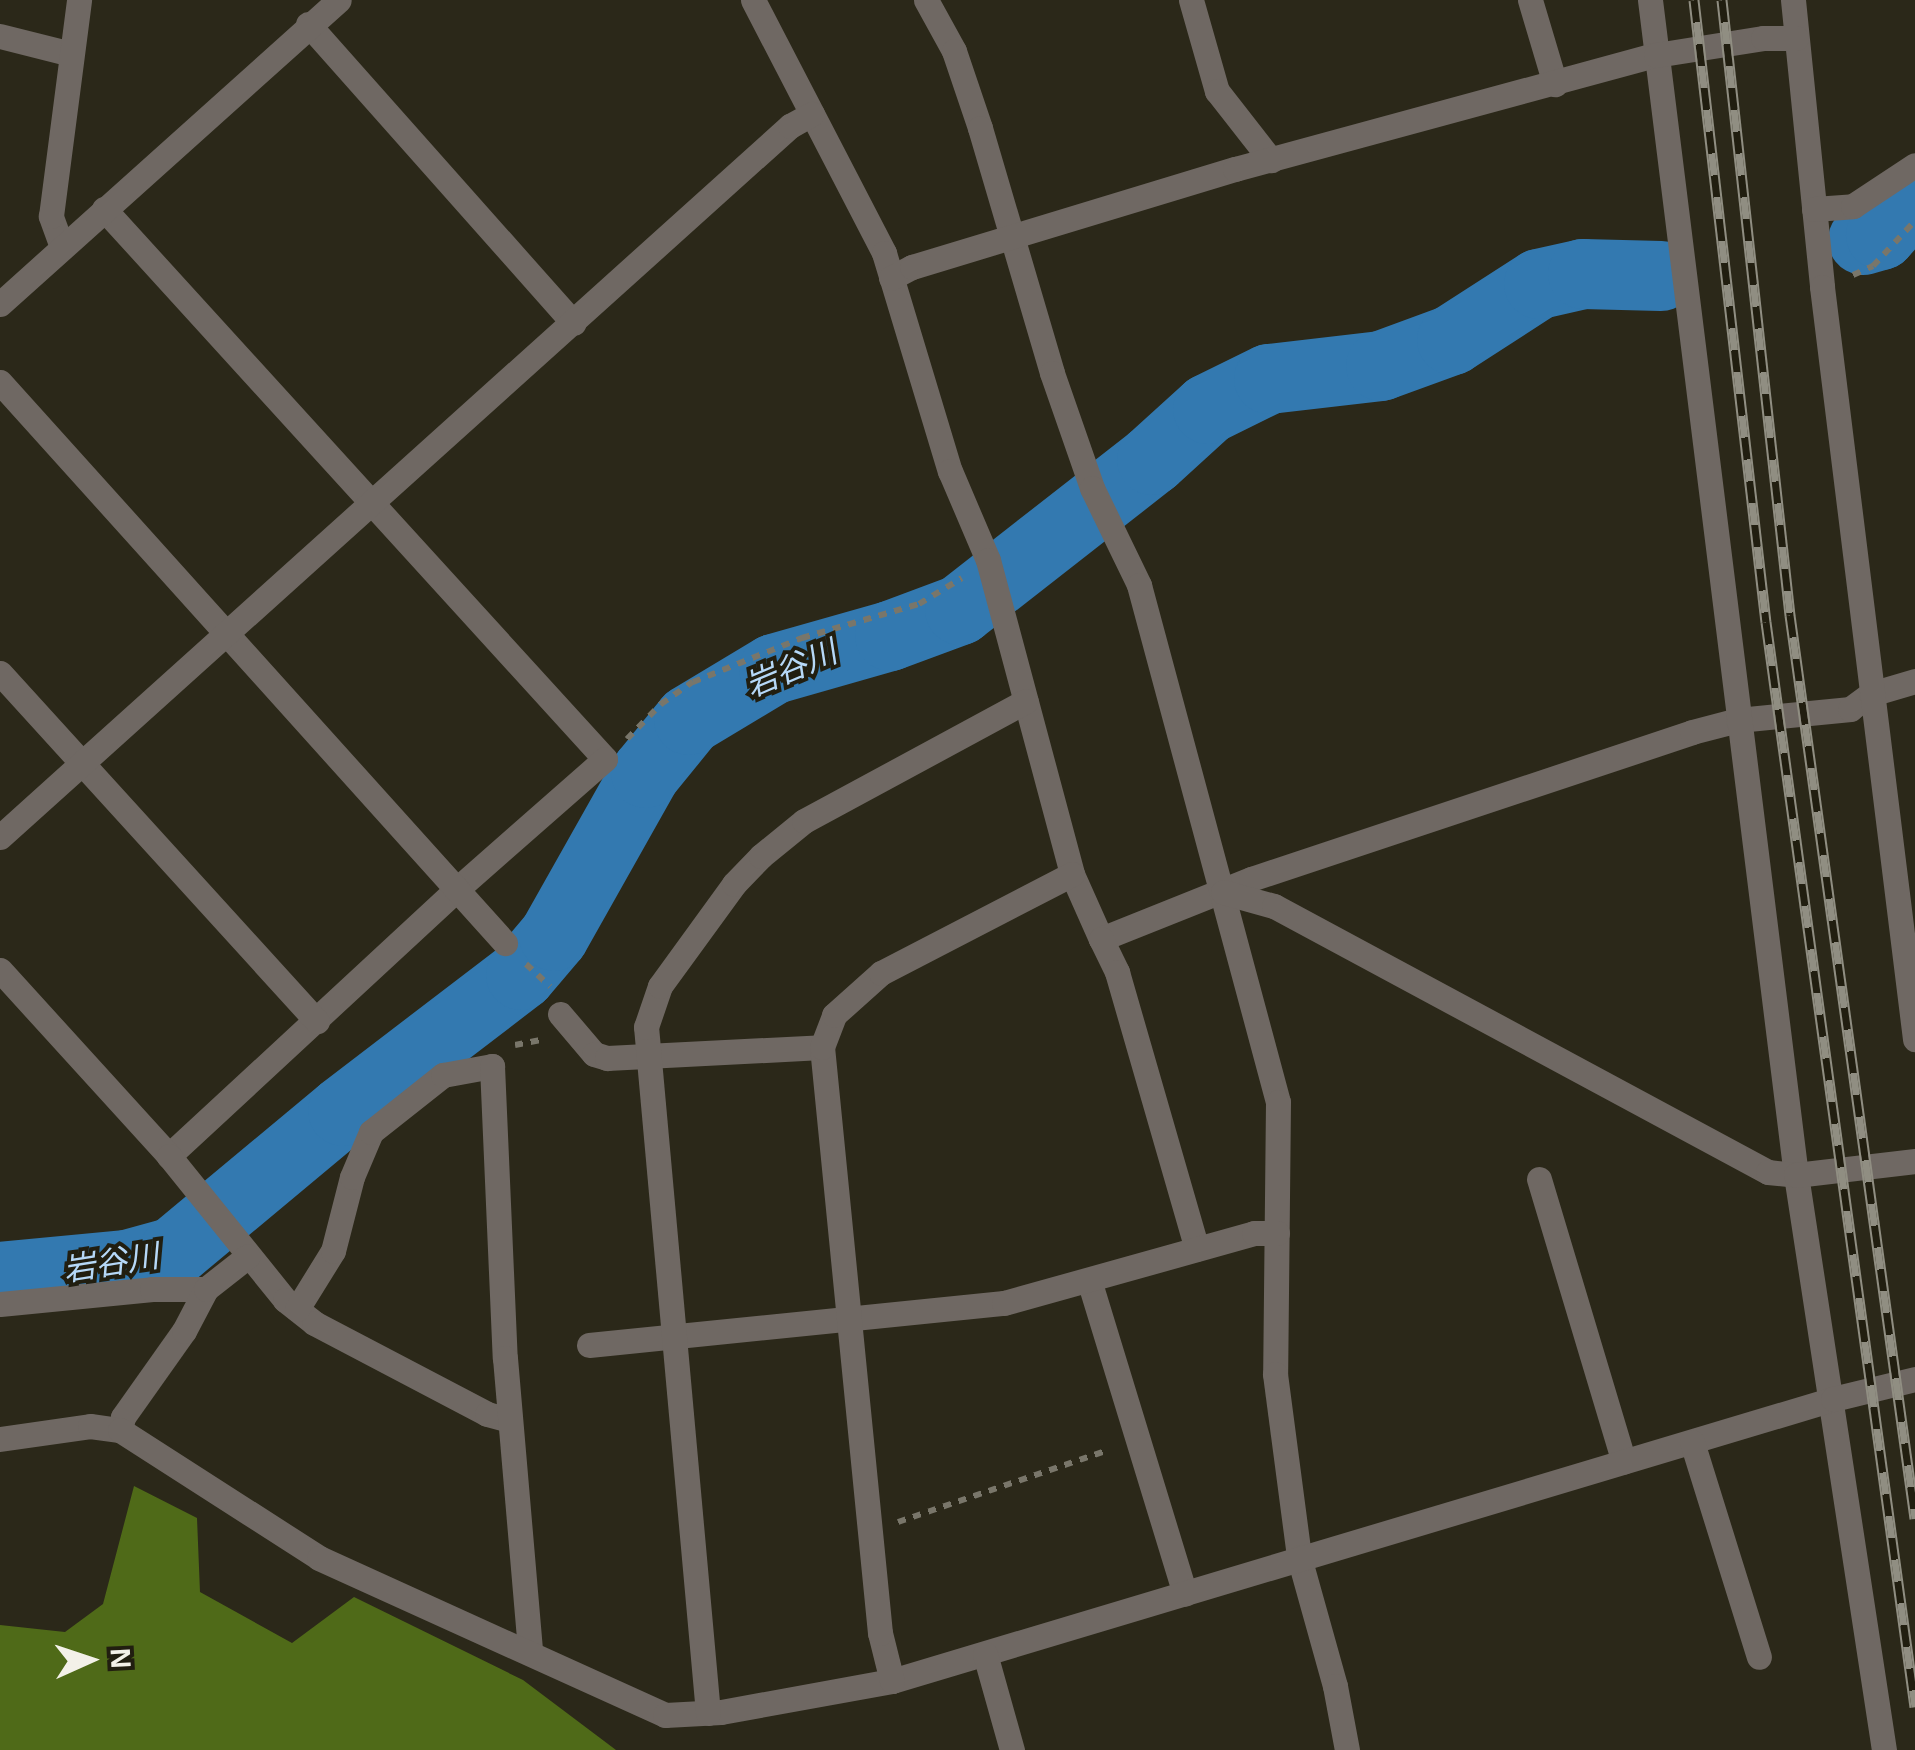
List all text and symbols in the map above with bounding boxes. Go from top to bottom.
water label: 岩谷川 [739,633,843,705]
water label: 岩谷川 [61,1237,161,1289]
north arrow [40,1610,140,1710]
text: N [104,1647,136,1669]

